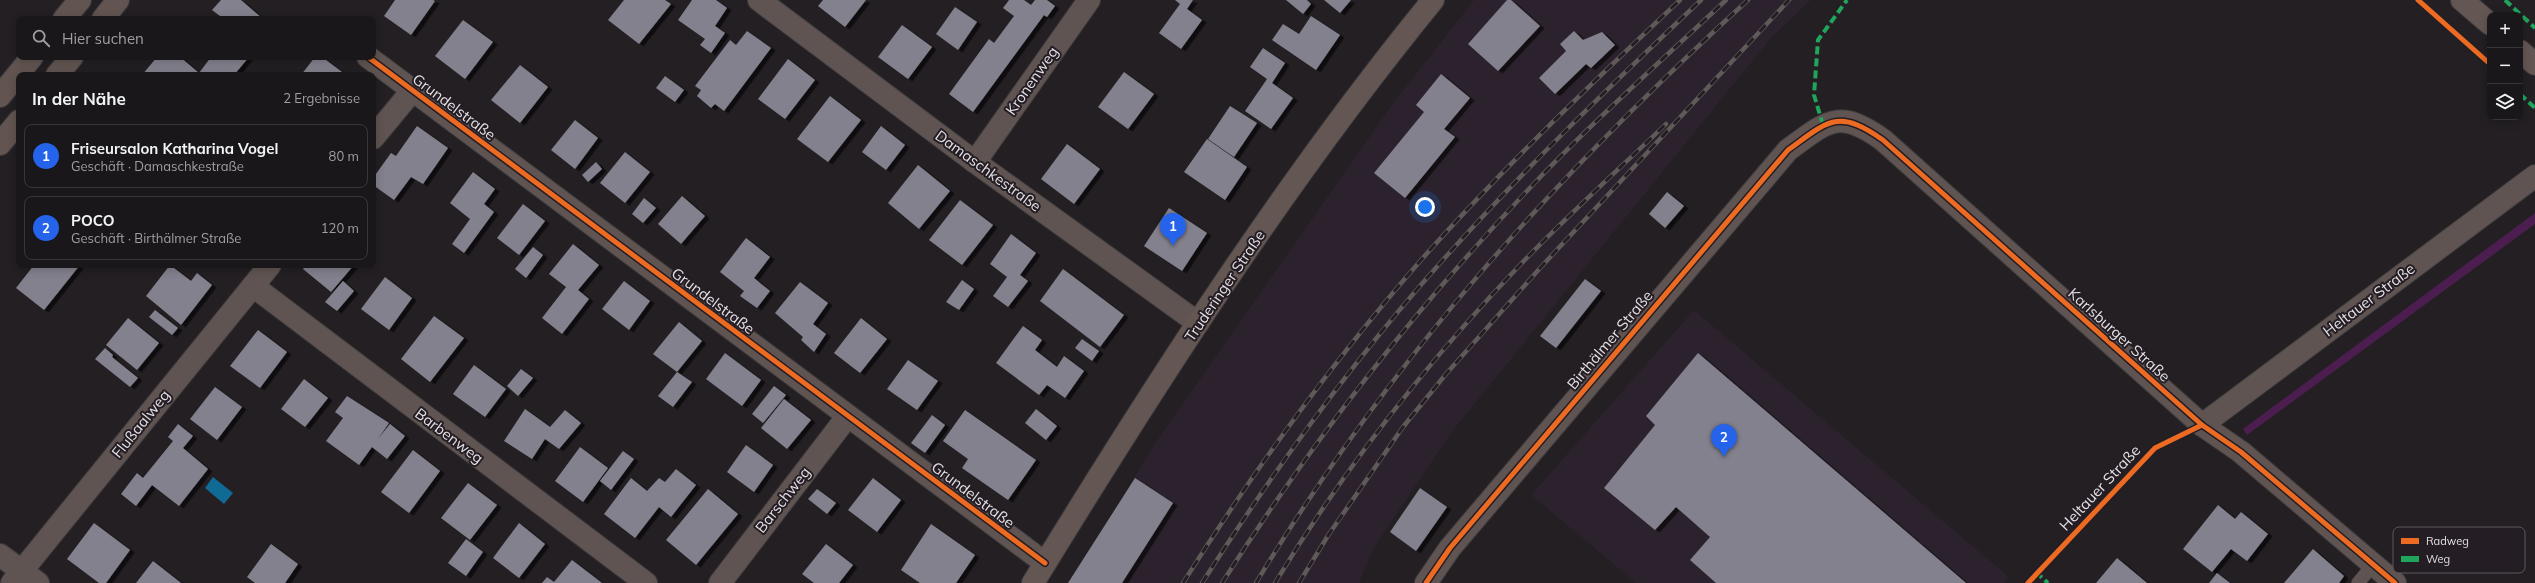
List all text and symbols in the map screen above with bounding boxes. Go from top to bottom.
map controls [2487,12,2523,120]
button: + [2487,12,2523,48]
search box [16,16,376,60]
icon: search [30,27,52,49]
text: Hier suchen [62,29,144,48]
street label: Kronenweg [1001,43,1062,119]
button: − [2487,48,2523,84]
street label: Grundelstraße [409,69,500,144]
button: layers [2487,84,2523,120]
text: In der Nähe [32,88,126,109]
text: 2 Ergebnisse [283,90,360,106]
street label: Damaschkestraße [932,126,1045,215]
text: Friseursalon Katharina Vogel [71,139,278,158]
text: 1 [42,148,50,164]
text: 80 m [329,148,359,164]
text: Geschäft · Damaschkestraße [71,158,244,174]
your location [1415,197,1435,217]
text: POCO [71,211,114,230]
pin: 1 [1160,213,1186,246]
text: 2 [42,220,50,236]
text: 120 m [321,220,359,236]
street label: Truderinger Straße [1180,226,1269,345]
text: Geschäft · Birthälmer Straße [71,230,241,246]
street label: Heltauer Straße [2319,259,2418,340]
street label: Grundelstraße [668,263,759,338]
street label: Karlsburger Straße [2064,284,2174,386]
street label: Birthälmer Straße [1563,286,1657,393]
street label: Flußaalweg [107,386,174,461]
street label: Barbenweg [411,404,487,467]
pin: 2 [1711,424,1737,457]
street label: Heltauer Straße [2055,441,2144,534]
street label: Grundelstraße [928,457,1019,532]
street label: Barschweg [751,463,814,536]
legend [2393,527,2525,573]
text: Radweg [2426,534,2469,548]
text: Weg [2426,552,2450,566]

